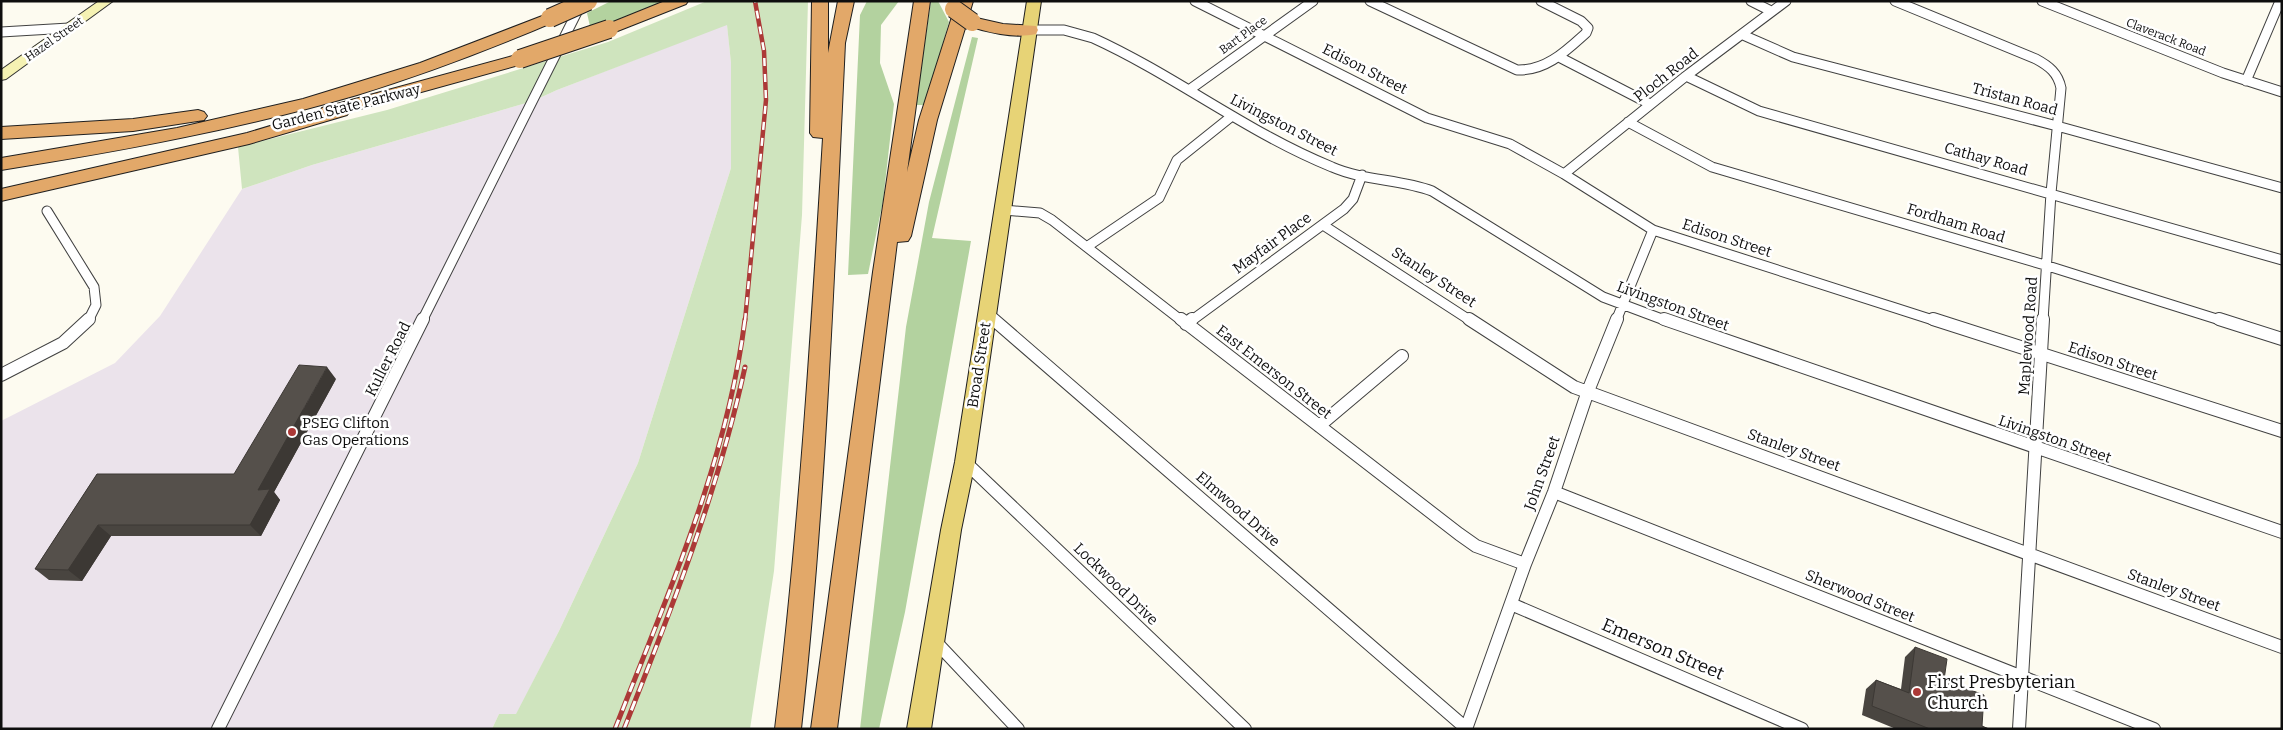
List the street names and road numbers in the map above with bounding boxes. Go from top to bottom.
street label: Hazel Street [22,13,86,64]
street label: Bart Place [1216,13,1270,57]
street label: Claverack Road [2124,15,2208,59]
street label: Edison Street [1319,40,1411,98]
street label: Ploch Road [1630,44,1702,106]
street label: Tristan Road [1970,79,2060,119]
street label: Garden State Parkway [270,80,422,134]
street label: Livingston Street [1227,90,1341,160]
street label: Cathay Road [1942,138,2030,180]
street label: Fordham Road [1905,200,2007,246]
street label: Mayfair Place [1229,208,1315,278]
street label: Edison Street [1680,215,1775,261]
street label: Stanley Street [1388,243,1480,311]
street label: Maplewood Road [2015,276,2041,396]
street label: Livingston Street [1614,277,1732,335]
street label: Kuller Road [362,319,414,399]
street label: Broad Street [963,320,995,409]
street label: East Emerson Street [1213,321,1336,423]
street label: Edison Street [2066,338,2161,384]
street label: Livingston Street [1996,411,2114,467]
street label: Stanley Street [1745,425,1843,475]
street label: John Street [1520,433,1564,513]
street label: Elmwood Drive [1192,468,1284,550]
street label: Lockwood Drive [1070,539,1162,629]
street label: Stanley Street [2125,565,2223,615]
street label: Sherwood Street [1803,566,1918,626]
street label: Emerson Street [1599,613,1728,685]

